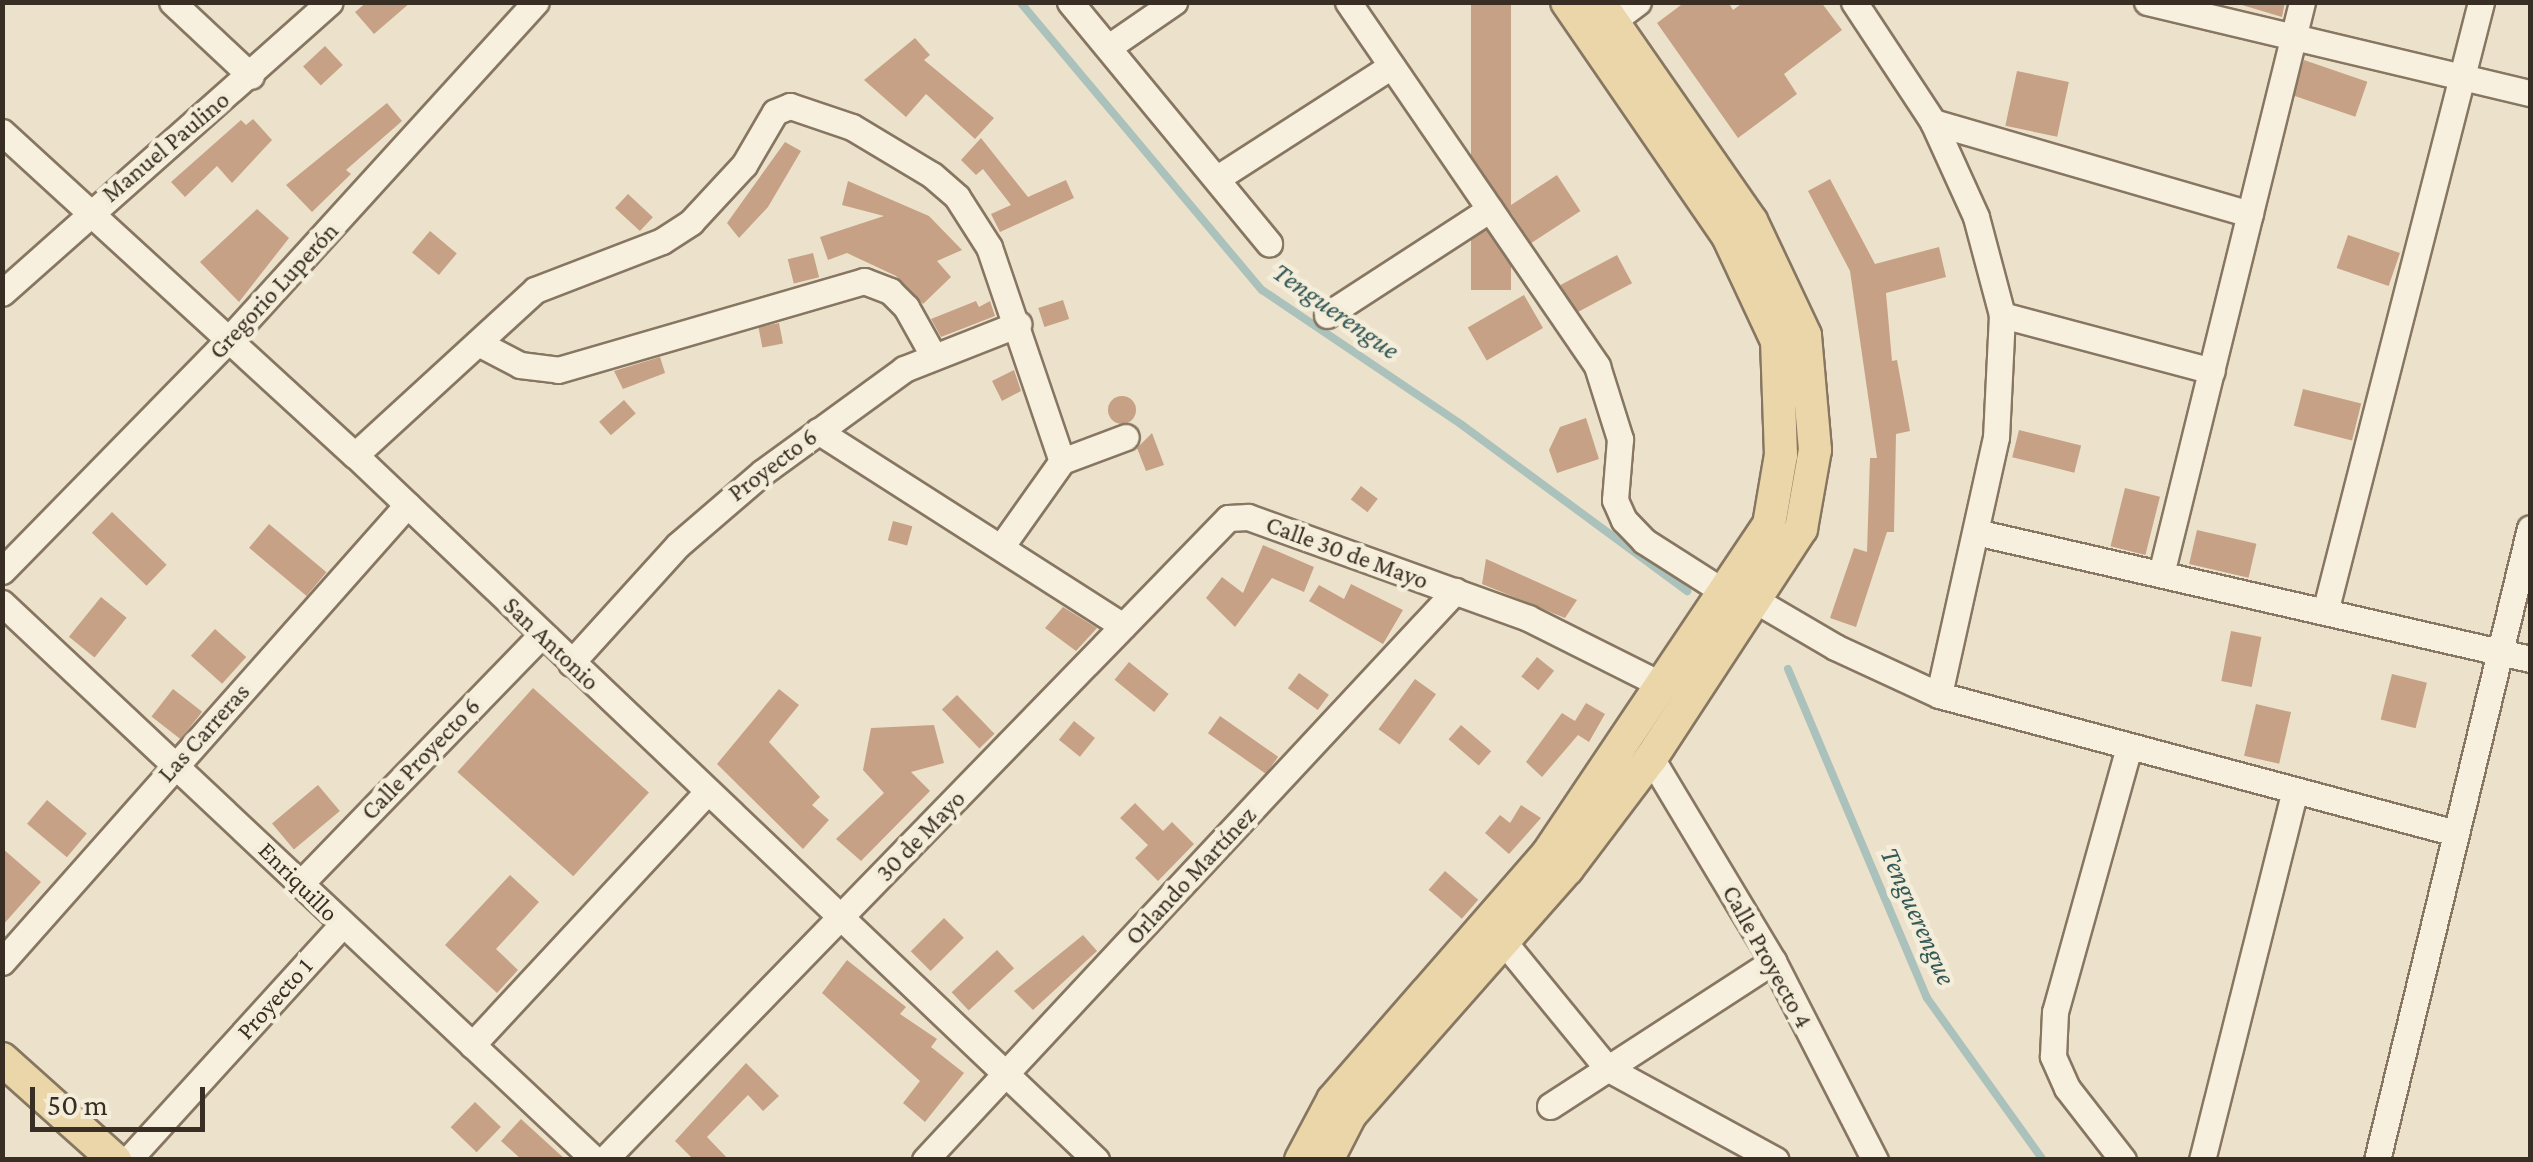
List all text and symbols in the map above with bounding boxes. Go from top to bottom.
street label: Manuel Paulino [96,85,236,209]
street label: Gregorio Luperón [203,216,345,366]
water label: Tenguerengue [1266,255,1406,367]
street label: Proyecto 6 [723,422,823,508]
street label: Calle 30 de Mayo [1262,510,1432,596]
street label: San Antonio [497,591,605,697]
street label: Las Carreras [152,677,256,789]
street label: Calle Proyecto 6 [355,691,487,827]
street label: 30 de Mayo [870,784,972,888]
street label: Orlando Martínez [1119,801,1263,951]
street label: Enriquillo [252,836,344,928]
water label: Tenguerengue [1873,842,1963,990]
street label: Calle Proyecto 4 [1715,880,1819,1034]
street label: Proyecto 1 [231,952,319,1046]
scale bar [35,1067,210,1129]
text: 50 m [47,1088,108,1121]

